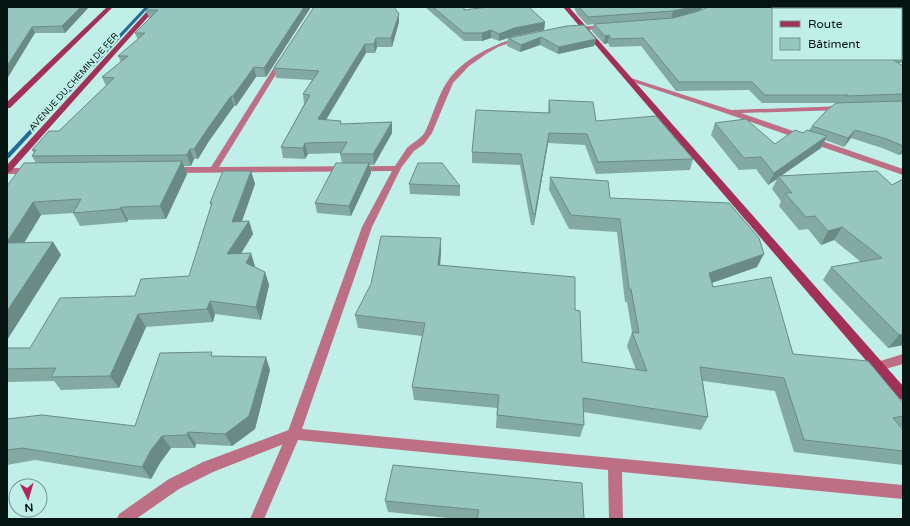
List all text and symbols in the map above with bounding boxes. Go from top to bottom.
legend [772,8,902,60]
text: Route [808,17,843,31]
street label: AVENUE DU CHEMIN DE FER [27,31,121,133]
text: Bâtiment [808,37,860,51]
north arrow [8,478,48,518]
text: N [24,501,34,514]

